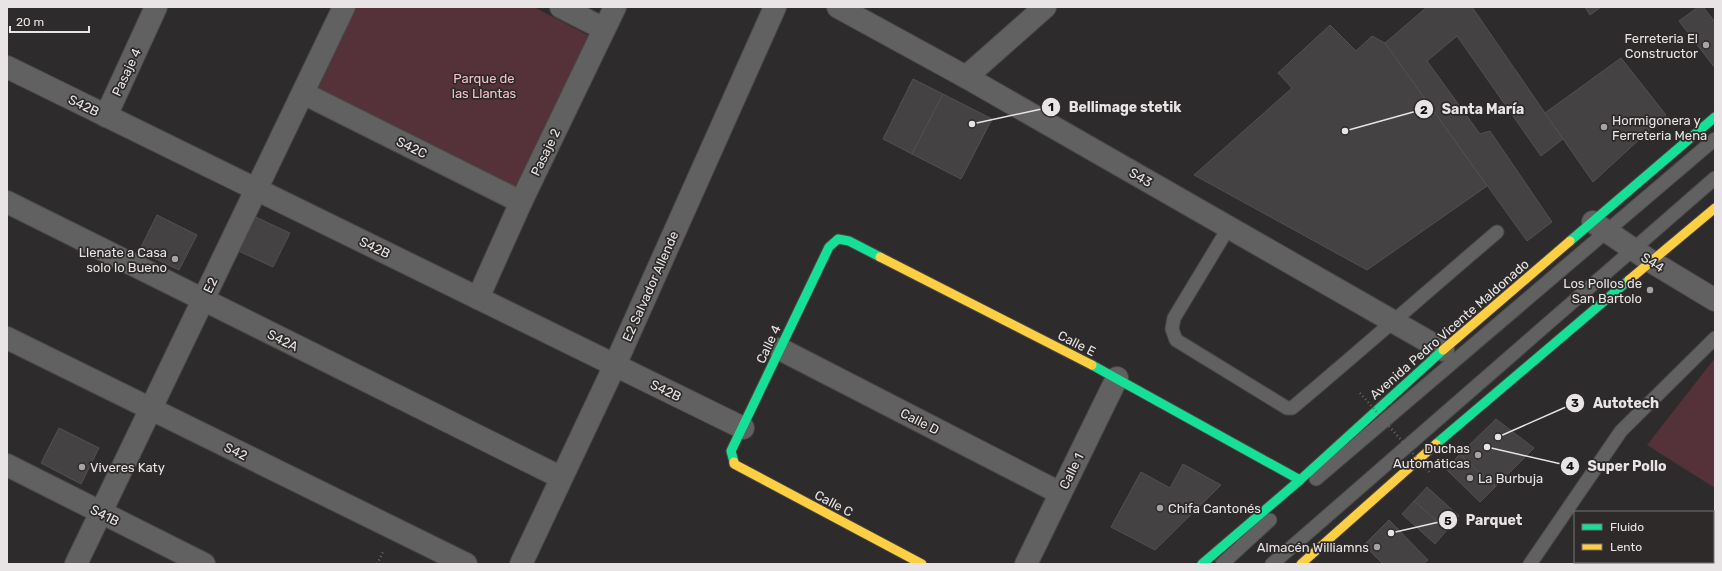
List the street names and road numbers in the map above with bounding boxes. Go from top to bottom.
street label: Pasaje 4 [109,46,144,99]
street label: S42B [66,92,102,119]
street label: Pasaje 2 [528,126,563,178]
street label: S42C [394,134,430,161]
street label: S43 [1127,165,1155,190]
street label: E2 Salvador Allende [619,229,682,344]
street label: S42B [357,234,393,261]
street label: S44 [1638,250,1667,275]
street label: Avenida Pedro Vicente Maldonado [1367,256,1532,402]
street label: E2 [200,275,221,295]
street label: Calle 4 [753,323,784,366]
street label: S42A [265,327,301,354]
street label: Calle E [1055,328,1098,359]
street label: S42B [648,377,684,404]
street label: Calle D [898,405,942,438]
street label: S42 [222,439,250,463]
street label: Calle 1 [1056,451,1087,492]
street label: Calle C [812,487,856,520]
street label: S41B [88,502,122,529]

